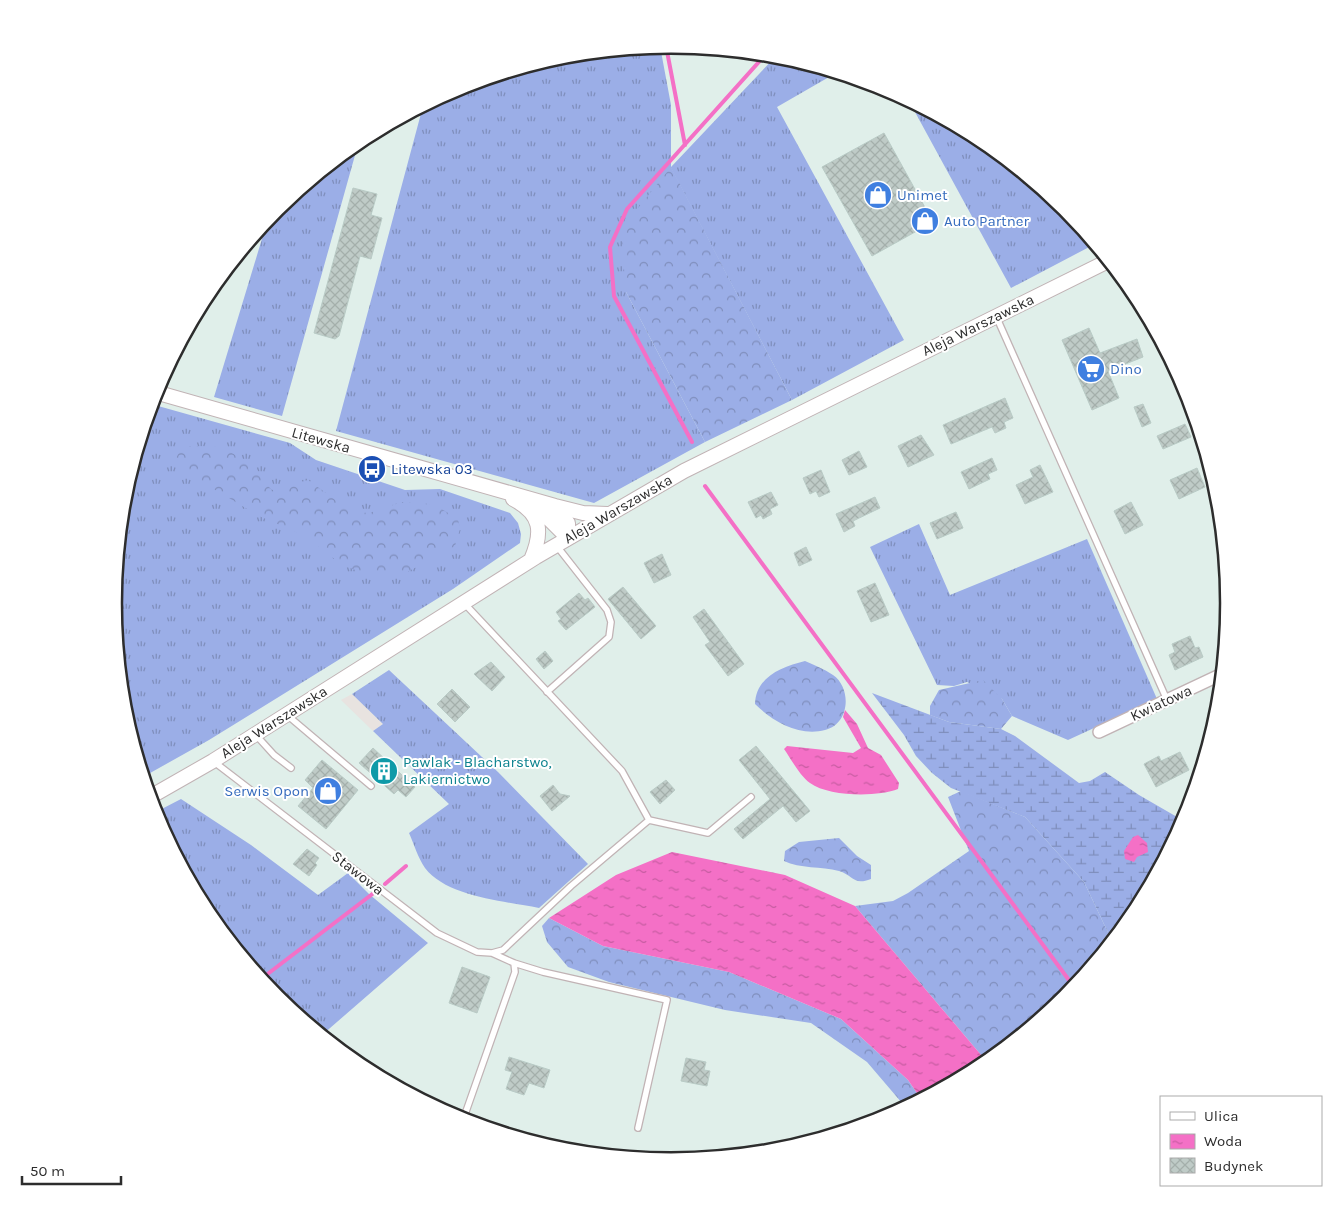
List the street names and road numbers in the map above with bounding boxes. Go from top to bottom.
street label: Aleja Warszawska [919,290,1037,360]
street label: Litewska [290,423,352,457]
street label: Aleja Warszawska [561,471,675,547]
street label: Kwiatowa [1127,681,1195,725]
street label: Aleja Warszawska [217,682,331,762]
street label: Stawowa [328,847,388,899]

